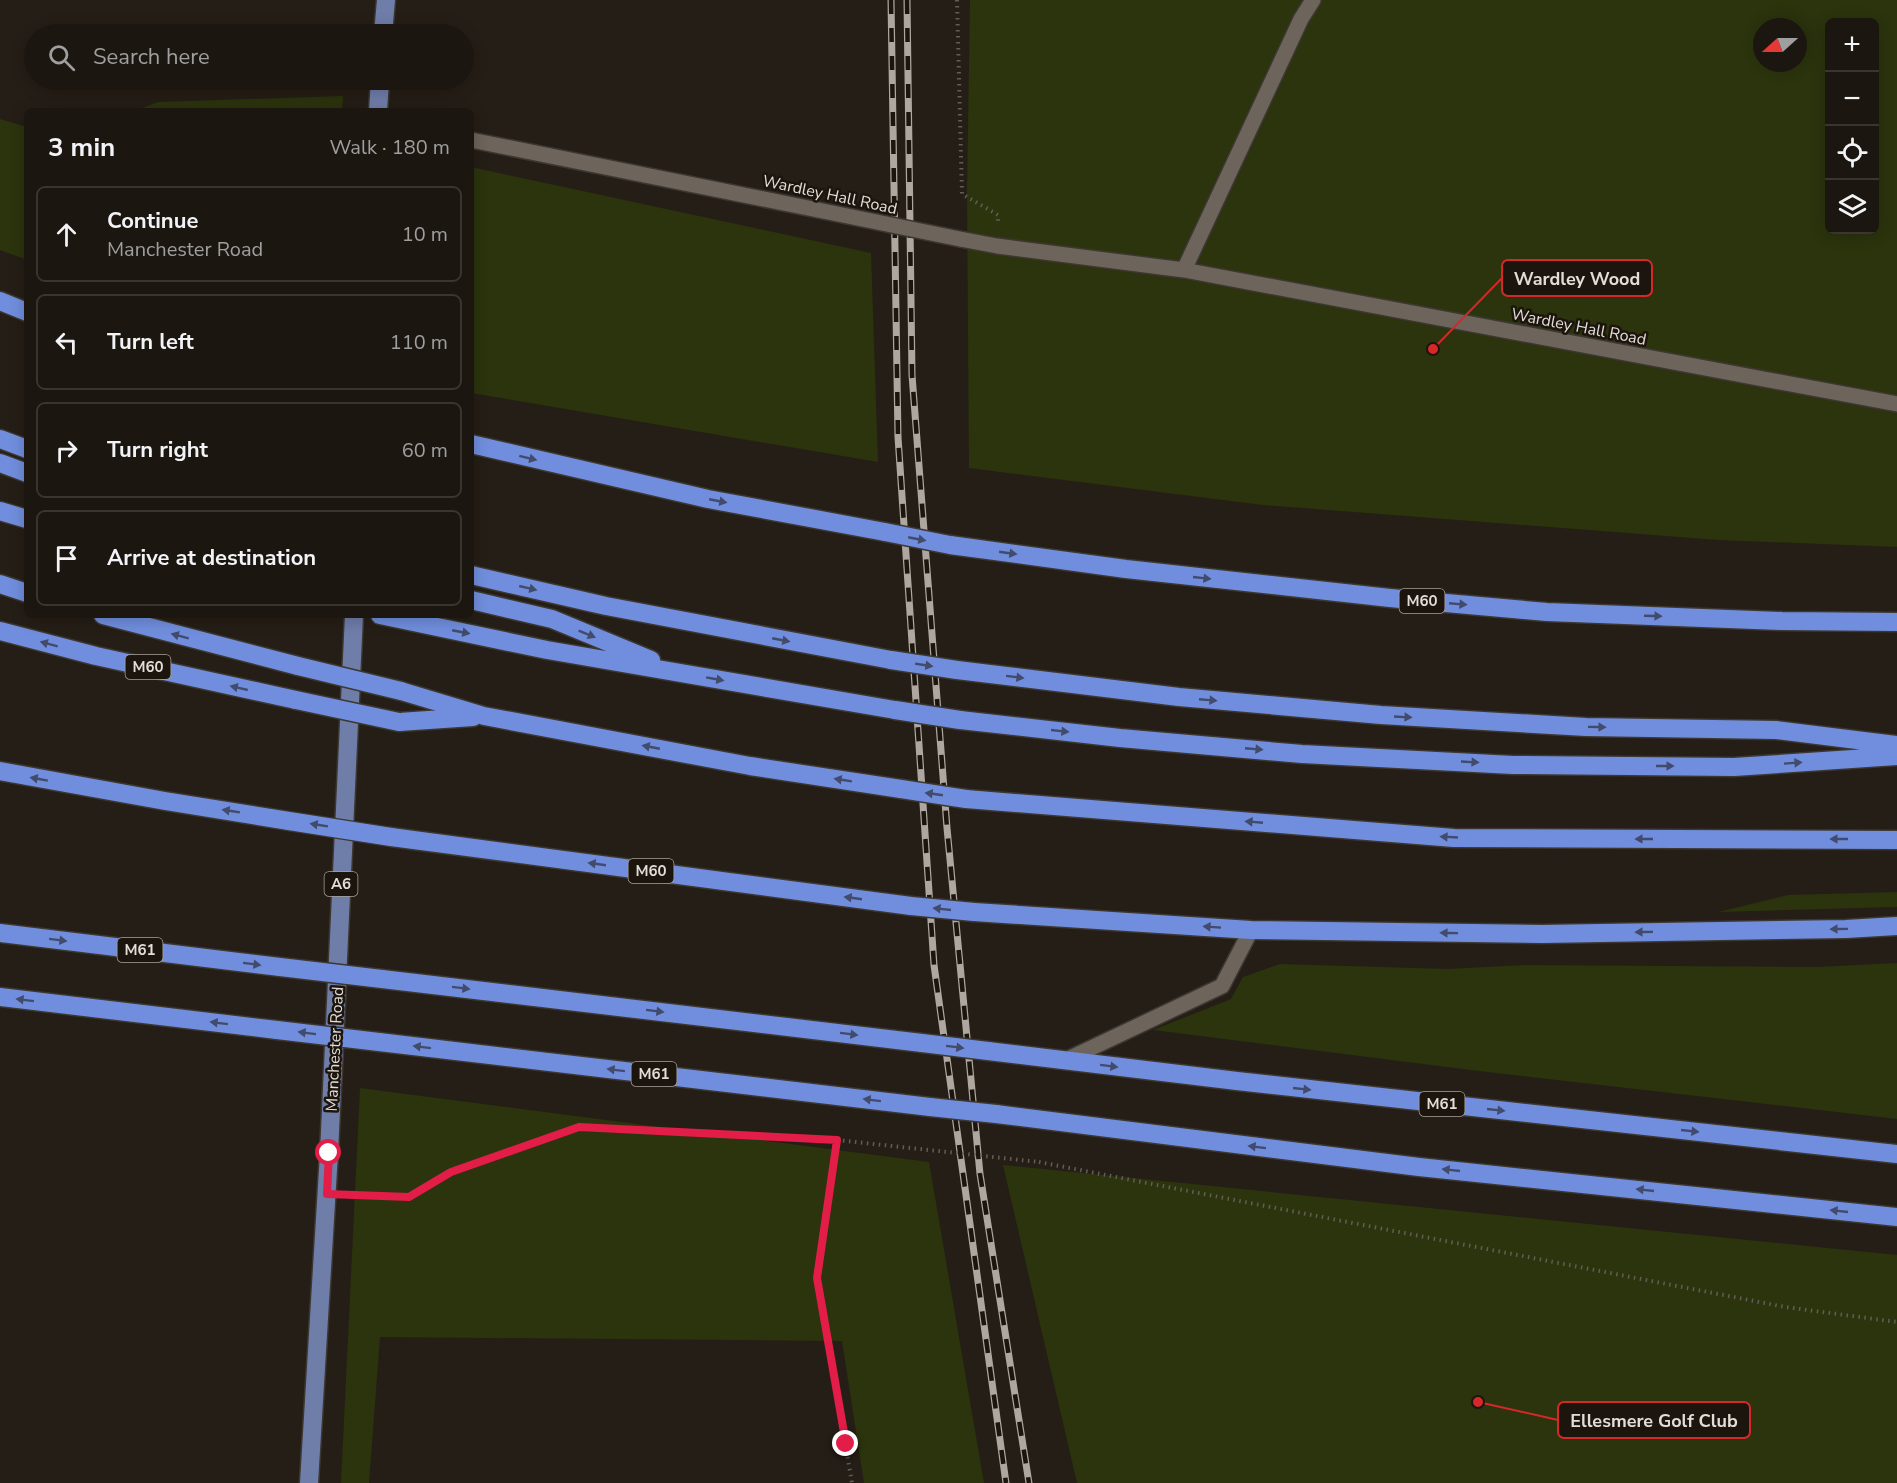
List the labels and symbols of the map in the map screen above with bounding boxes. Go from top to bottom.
north arrow [1753,18,1807,72]
street label: Wardley Hall Road [761,170,899,220]
callout: Wardley Wood [1502,260,1652,296]
text: Wardley Wood [1514,267,1640,291]
street label: Wardley Hall Road [1509,303,1648,351]
one-way arrow [519,453,537,463]
one-way arrow [709,497,728,506]
one-way arrow [908,534,927,543]
one-way arrow [999,548,1018,557]
one-way arrow [1192,573,1211,583]
one-way arrow [519,584,537,594]
road number: M60 [1400,589,1444,613]
one-way arrow [1449,599,1468,609]
one-way arrow [1643,611,1662,621]
one-way arrow [452,628,471,637]
one-way arrow [579,629,597,639]
one-way arrow [171,631,189,640]
one-way arrow [772,636,791,645]
one-way arrow [40,638,58,648]
road number: M60 [126,655,170,679]
one-way arrow [915,660,934,669]
one-way arrow [1005,672,1024,682]
one-way arrow [705,674,724,683]
one-way arrow [230,682,248,692]
one-way arrow [1199,695,1218,705]
one-way arrow [1393,712,1412,721]
one-way arrow [1588,722,1607,732]
one-way arrow [1051,726,1070,736]
one-way arrow [642,742,661,751]
one-way arrow [1245,745,1264,754]
one-way arrow [1460,758,1479,767]
one-way arrow [1783,758,1802,768]
one-way arrow [1655,761,1674,771]
one-way arrow [29,774,48,783]
one-way arrow [834,776,853,785]
one-way arrow [924,789,943,798]
one-way arrow [221,807,240,816]
one-way arrow [1245,817,1264,827]
one-way arrow [310,821,329,830]
one-way arrow [1439,833,1458,842]
one-way arrow [1634,834,1653,844]
one-way arrow [1829,834,1848,844]
road number: M60 [628,859,674,883]
one-way arrow [587,860,606,869]
road number: A6 [324,872,358,896]
one-way arrow [843,893,862,903]
one-way arrow [933,904,952,914]
one-way arrow [1202,922,1221,932]
one-way arrow [1829,924,1848,933]
one-way arrow [1439,928,1458,938]
one-way arrow [1634,928,1653,937]
one-way arrow [49,935,68,945]
road number: M61 [118,938,162,962]
one-way arrow [242,959,261,968]
one-way arrow [452,984,471,993]
street label: Manchester Road [321,986,349,1112]
one-way arrow [16,996,35,1005]
one-way arrow [646,1006,665,1016]
one-way arrow [209,1018,228,1028]
one-way arrow [298,1029,317,1038]
one-way arrow [839,1029,858,1039]
one-way arrow [412,1042,431,1052]
one-way arrow [946,1042,965,1051]
one-way arrow [1099,1061,1118,1070]
road number: M61 [632,1062,676,1086]
one-way arrow [606,1065,625,1075]
one-way arrow [1293,1084,1312,1093]
road number: M61 [1420,1092,1464,1116]
one-way arrow [862,1095,881,1105]
one-way arrow [1487,1105,1506,1115]
one-way arrow [1681,1127,1700,1136]
route start [315,1139,341,1165]
one-way arrow [1248,1142,1267,1152]
one-way arrow [1441,1165,1460,1175]
one-way arrow [1635,1185,1654,1195]
one-way arrow [1829,1206,1848,1216]
callout: Ellesmere Golf Club [1558,1402,1750,1438]
text: Ellesmere Golf Club [1570,1409,1738,1433]
route end [832,1430,858,1456]

